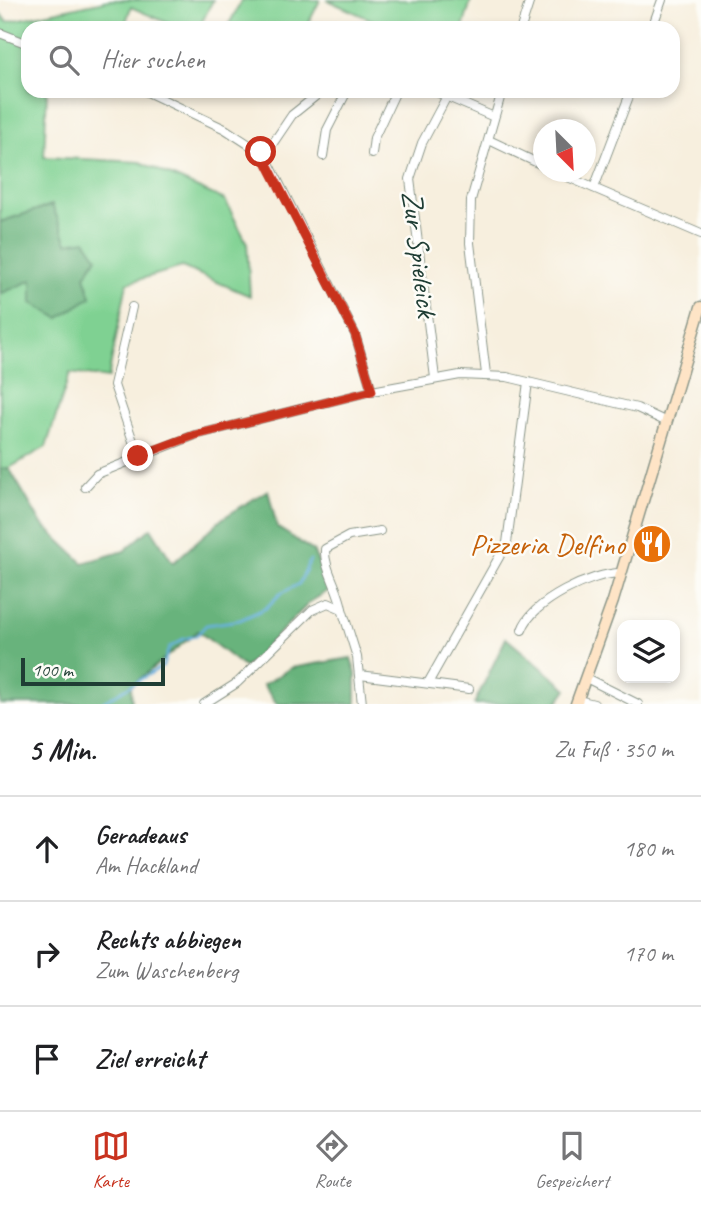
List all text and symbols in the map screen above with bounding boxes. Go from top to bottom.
search box [21,21,680,98]
icon: search [45,41,83,79]
text: Hier suchen [101,43,205,76]
north arrow [533,119,596,182]
route start [245,136,276,167]
street label: Zur Spieleick [393,189,447,321]
route end [122,440,153,471]
restaurant icon: Pizzeria Delfino [631,523,673,565]
place label: Pizzeria Delfino [470,525,626,563]
map controls [617,620,680,683]
button: layers [617,620,680,683]
scale bar [21,655,164,687]
text: 100 m [32,658,73,682]
text: 5 Min. [28,731,96,769]
text: Zu Fuß · 350 m [554,735,673,764]
text: Geradeaus [95,818,186,851]
icon: ahead [28,830,66,868]
text: 180 m [624,834,673,863]
text: Am Hackland [95,851,197,880]
text: Rechts abbiegen [95,923,241,956]
icon: right [28,935,66,973]
text: 170 m [624,939,673,968]
text: Zum Waschenberg [95,956,238,985]
icon: arrive [28,1040,66,1078]
text: Ziel erreicht [95,1042,205,1075]
tab: Karte [92,1127,130,1193]
tab: Route [313,1127,351,1193]
tab: Gespeichert [535,1127,609,1193]

